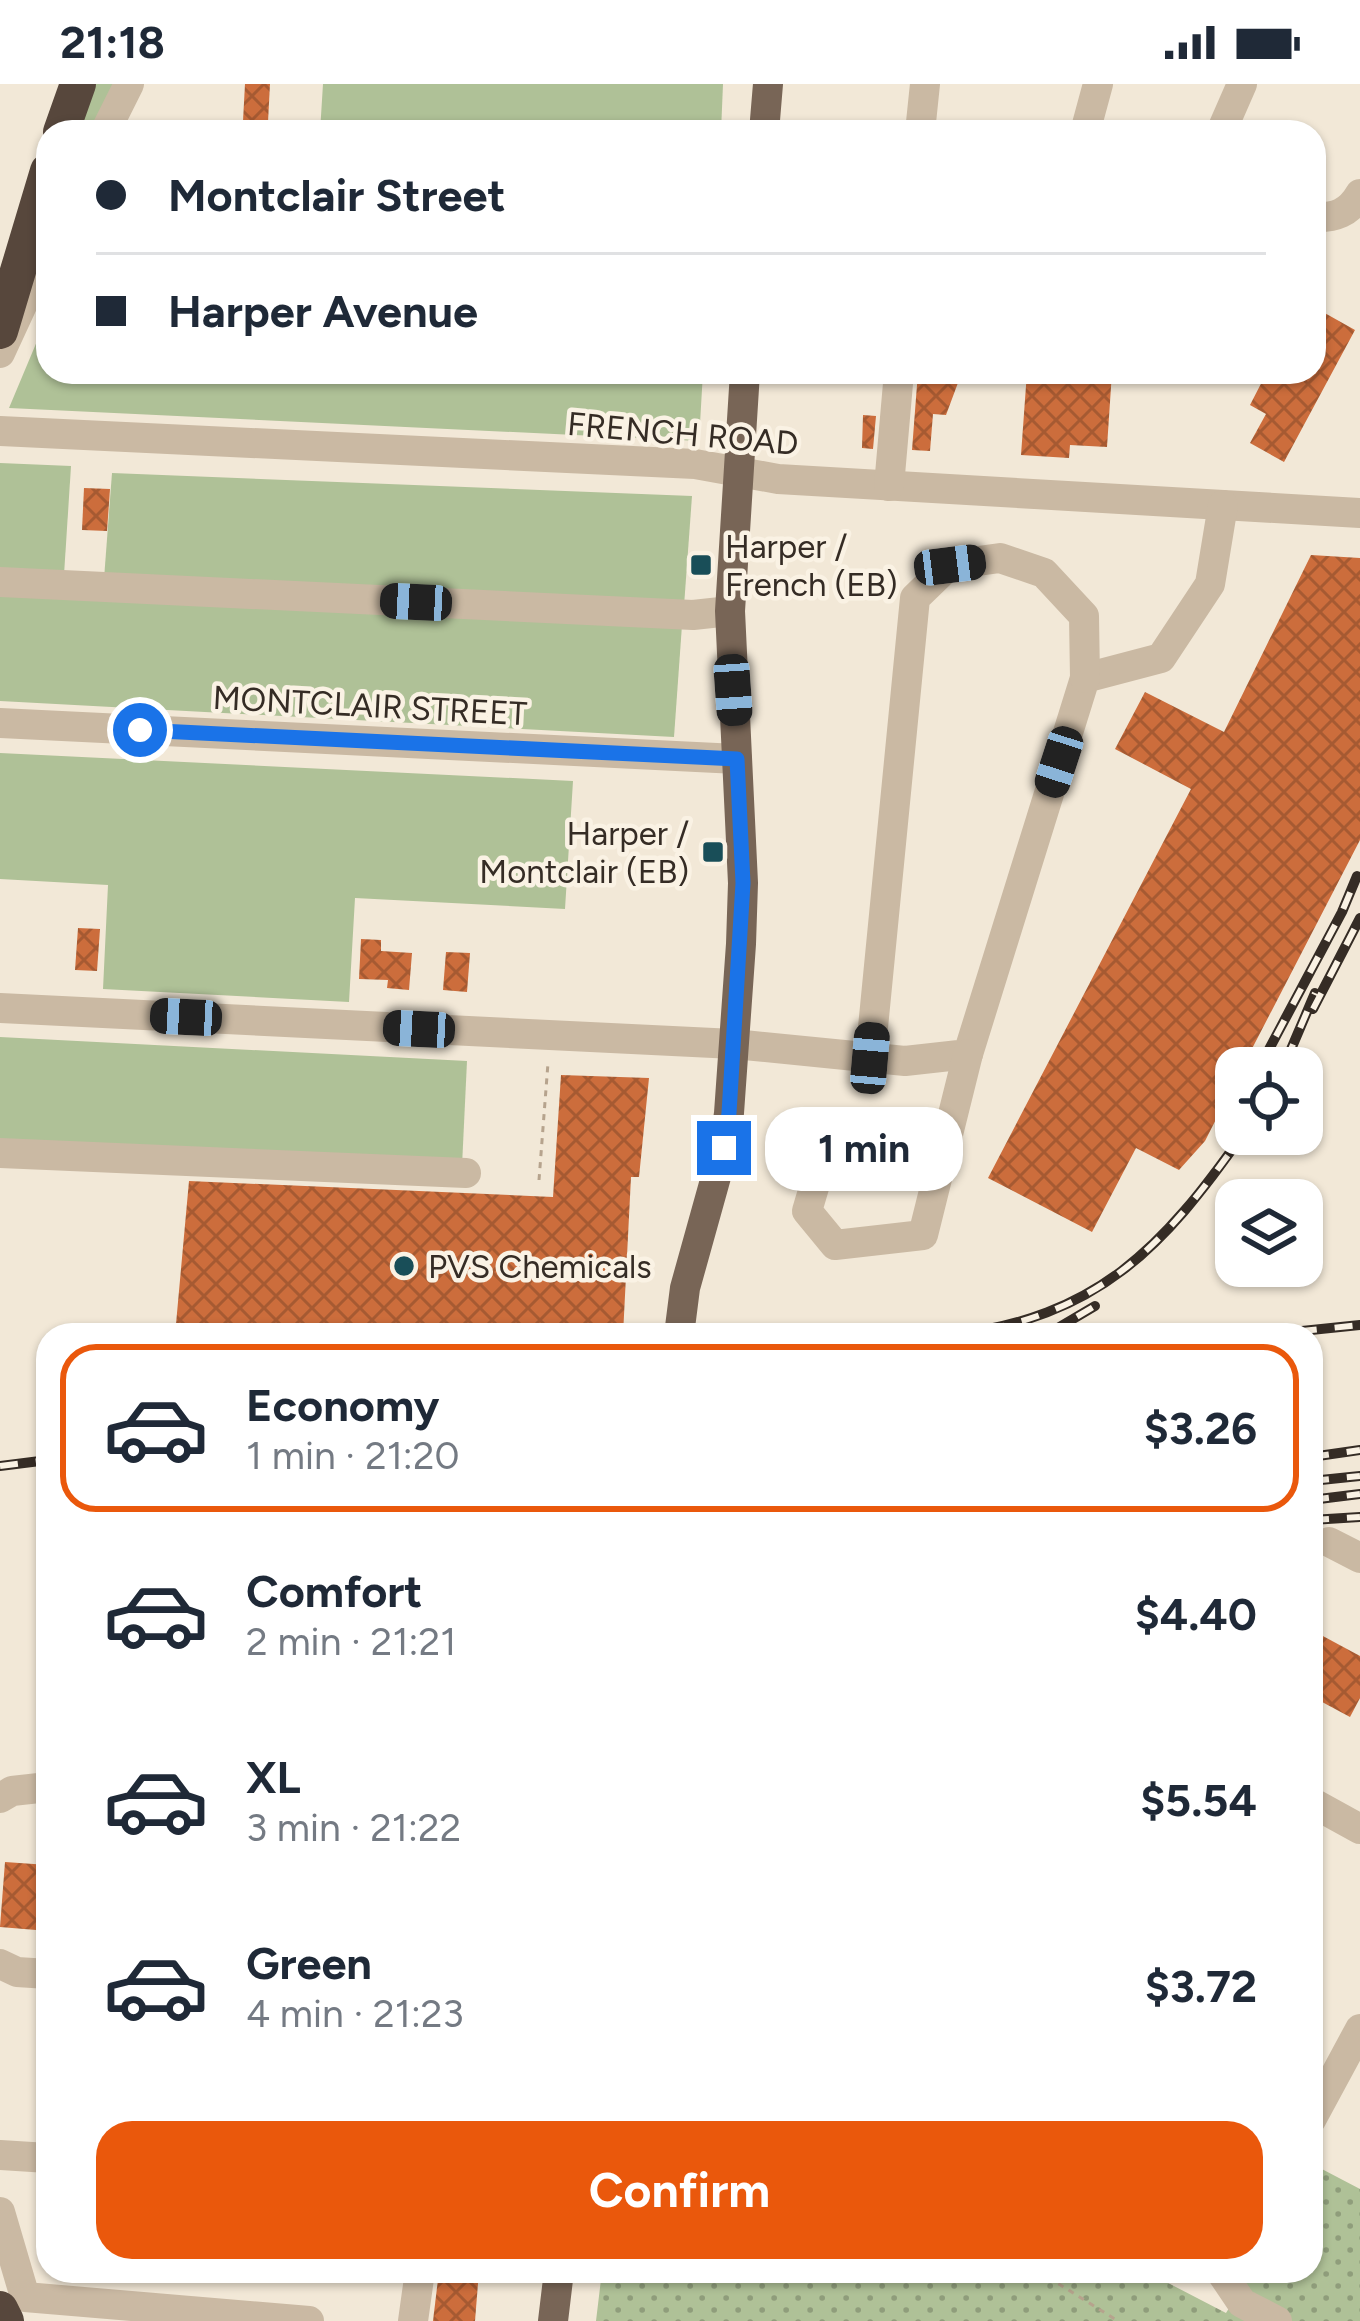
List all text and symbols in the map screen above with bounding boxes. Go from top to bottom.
text: 21:18 [60,15,165,69]
text: Montclair Street [168,168,506,222]
text: Harper Avenue [168,284,478,338]
street label: FRENCH ROAD [566,404,800,463]
place label: Harper / French (EB) [725,527,898,604]
car [912,543,988,587]
marker: Harper / French (EB) [688,552,714,578]
car [379,582,453,622]
car [713,653,753,727]
street label: MONTCLAIR STREET [212,678,528,733]
route start [113,703,167,757]
car [1031,722,1087,802]
place label: Harper / Montclair (EB) [479,814,689,891]
marker: Harper / Montclair (EB) [700,839,726,865]
car [149,997,223,1037]
car [382,1009,456,1049]
car [849,1021,891,1095]
map controls [1215,1047,1323,1287]
button: locate [1215,1047,1323,1155]
callout: 1 min [766,1106,964,1190]
route end [697,1121,751,1175]
text: 1 min [818,1125,910,1172]
button: layers [1215,1179,1323,1287]
place label: PVS Chemicals [428,1247,652,1286]
marker: PVS Chemicals [391,1253,417,1279]
icon: car [102,1374,210,1482]
text: Economy [246,1378,439,1432]
text: $3.26 [1144,1401,1257,1455]
text: 1 min · 21:20 [246,1432,460,1479]
icon: car [102,1560,210,1668]
text: Comfort [246,1564,422,1618]
text: $4.40 [1135,1587,1257,1641]
text: 2 min · 21:21 [246,1618,456,1665]
icon: car [102,1746,210,1854]
text: XL [246,1750,301,1804]
text: $5.54 [1140,1773,1257,1827]
text: 3 min · 21:22 [246,1804,461,1851]
icon: car [102,1932,210,2040]
text: Green [246,1936,372,1990]
text: $3.72 [1145,1959,1257,2013]
text: 4 min · 21:23 [246,1990,464,2037]
button: Confirm [96,2121,1263,2259]

